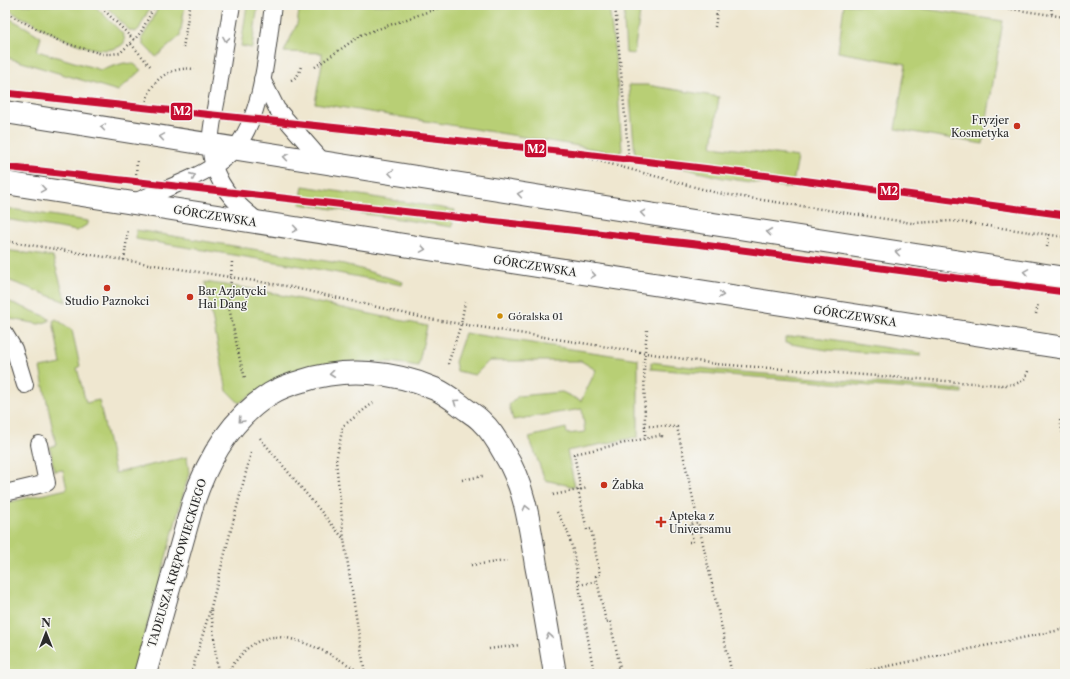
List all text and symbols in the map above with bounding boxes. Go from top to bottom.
one-way arrow [222,36,231,42]
line badge: M2 [170,102,193,121]
text: M2 [173,104,192,118]
place label: Fryzjer Kosmetyka [951,113,1009,140]
marker: Fryzjer Kosmetyka [1012,121,1022,131]
one-way arrow [100,123,106,132]
one-way arrow [159,133,165,142]
line badge: M2 [524,139,547,158]
text: M2 [527,142,546,156]
one-way arrow [282,153,289,161]
one-way arrow [388,169,394,178]
one-way arrow [189,173,196,181]
line badge: M2 [877,182,900,201]
one-way arrow [40,184,47,193]
text: M2 [880,184,899,198]
one-way arrow [517,190,523,199]
street label: GÓRCZEWSKA [172,202,259,230]
one-way arrow [640,209,646,218]
one-way arrow [292,224,298,232]
one-way arrow [766,228,773,237]
one-way arrow [420,244,426,253]
one-way arrow [895,248,901,257]
street label: GÓRCZEWSKA [492,252,579,280]
one-way arrow [1023,268,1030,277]
one-way arrow [590,270,596,279]
marker: Studio Paznokci [102,283,112,293]
place label: Bar Azjatycki Hai Dang [198,284,267,311]
one-way arrow [718,290,724,299]
marker: Bar Azjatycki Hai Dang [185,292,195,302]
place label: Studio Paznokci [65,294,150,308]
street label: GÓRCZEWSKA [812,302,899,330]
place label: Góralska 01 [508,310,564,323]
marker: Góralska 01 [495,311,505,321]
one-way arrow [329,370,335,379]
one-way arrow [453,399,460,407]
one-way arrow [238,415,246,423]
street label: TADEUSZA KRĘPOWIECKIEGO [145,477,209,649]
place label: Żabka [612,477,644,492]
marker: Żabka [599,480,609,490]
one-way arrow [522,504,530,511]
place label: Apteka z Universamu [668,509,732,536]
marker: Apteka z Universamu [656,517,666,527]
north arrow [26,613,66,653]
text: N [41,616,51,630]
one-way arrow [545,632,554,639]

